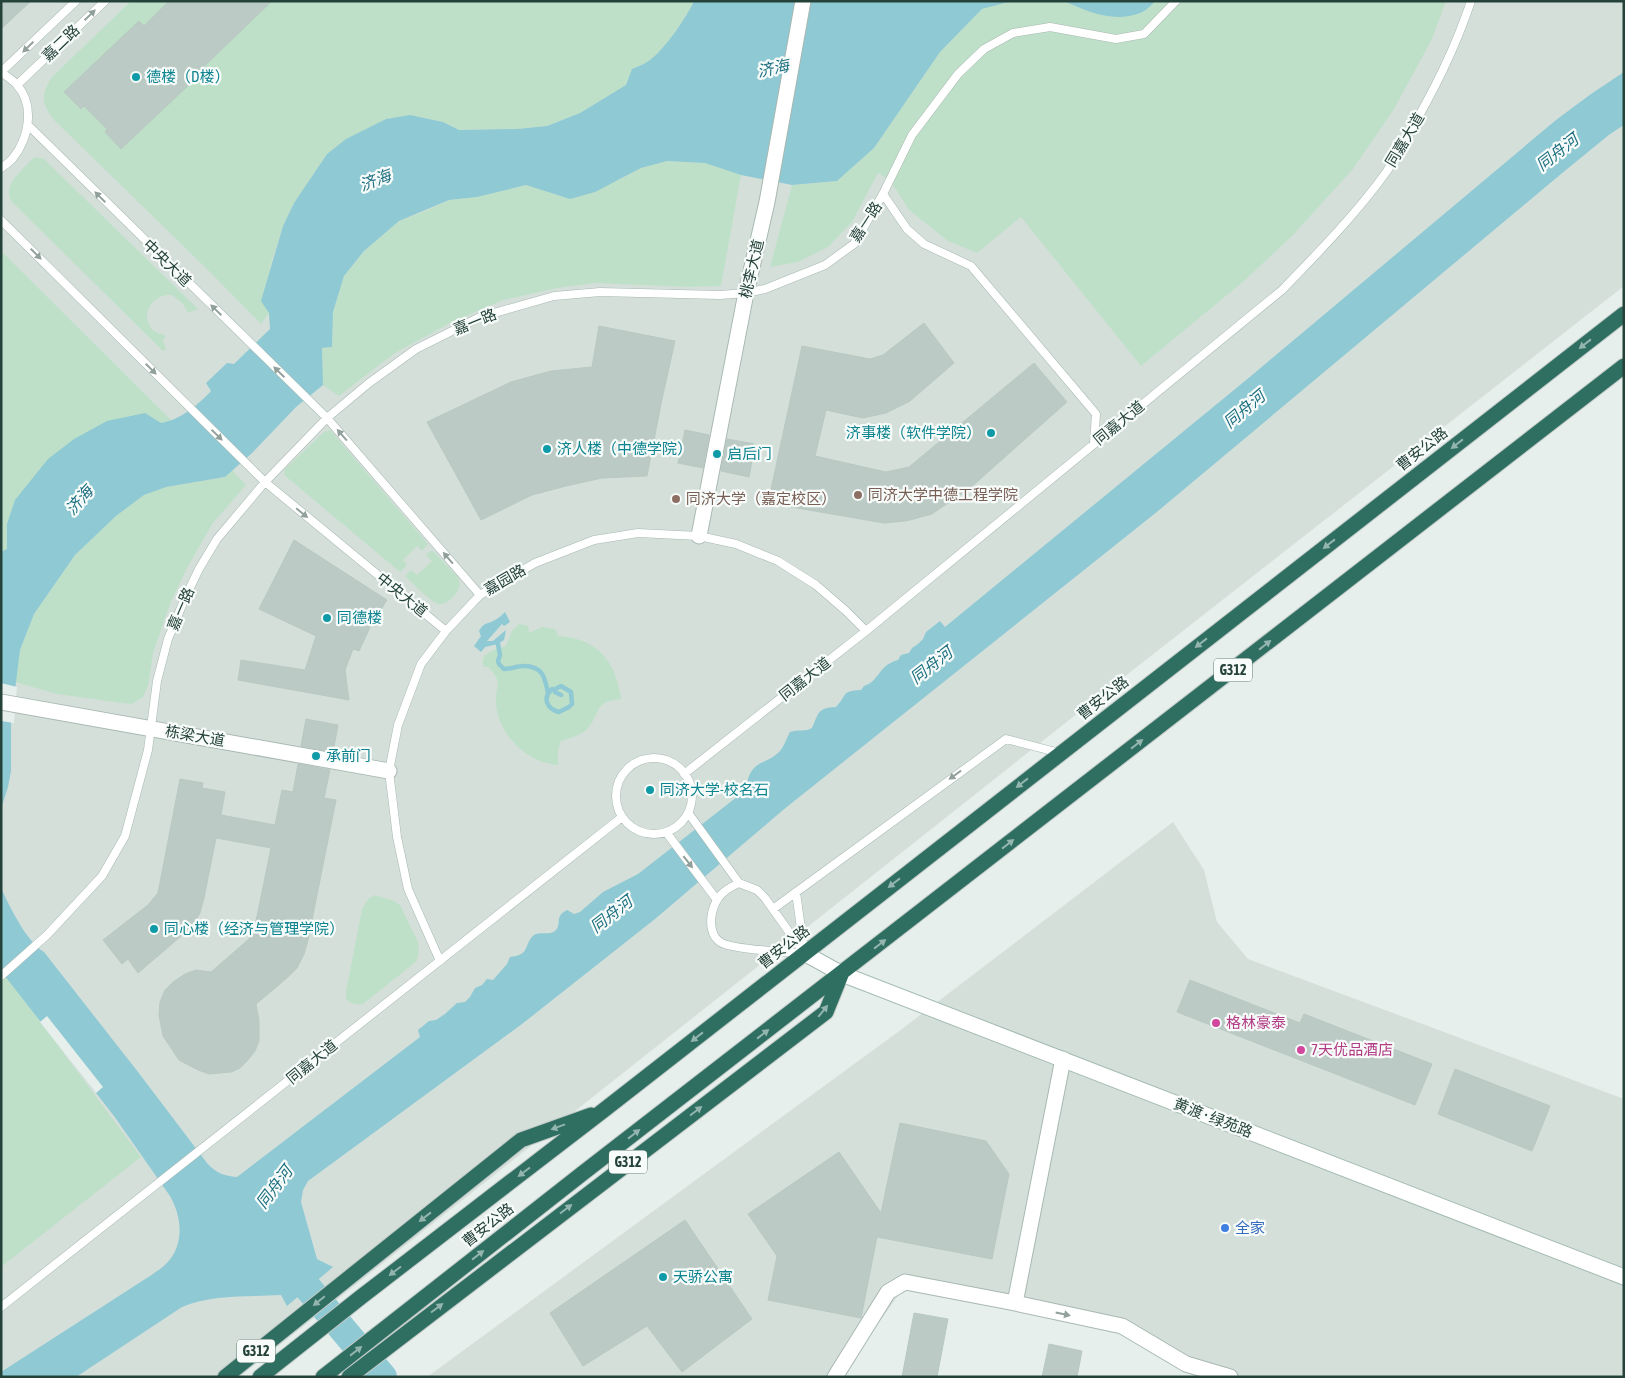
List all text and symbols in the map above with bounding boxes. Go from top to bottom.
one-way arrow [84,9,96,21]
street label: 嘉二路 [39,21,83,64]
one-way arrow [22,41,34,53]
water label: 济海 [755,55,792,80]
place label: 德楼（D楼） [146,68,229,85]
marker: 德楼（D楼） [130,71,142,83]
street label: 同嘉大道 [1382,110,1427,170]
water label: 同舟河 [1533,128,1584,174]
water label: 济海 [357,165,395,194]
one-way arrow [94,191,106,203]
street label: 嘉一路 [846,198,885,245]
street label: 中央大道 [140,236,195,290]
street label: 桃李大道 [736,238,767,300]
one-way arrow [30,248,42,260]
one-way arrow [210,305,222,317]
street label: 嘉一路 [451,305,499,338]
one-way arrow [1579,338,1592,349]
one-way arrow [144,363,156,375]
one-way arrow [273,366,285,378]
water label: 同舟河 [1220,385,1270,431]
street label: 同嘉大道 [1090,397,1147,448]
street label: 曹安公路 [1393,423,1451,474]
place label: 济事楼（软件学院） [846,424,981,441]
marker: 济事楼（软件学院） [985,427,997,439]
one-way arrow [336,428,347,441]
one-way arrow [211,429,223,441]
one-way arrow [1451,438,1464,449]
place label: 济人楼（中德学院） [557,440,692,457]
marker: 济人楼（中德学院） [541,443,553,455]
place label: 启后门 [727,445,772,462]
marker: 启后门 [711,448,723,460]
water label: 济海 [62,481,98,518]
place label: 同济大学中德工程学院 [868,486,1018,503]
marker: 同济大学中德工程学院 [852,489,864,501]
place label: 同济大学（嘉定校区） [686,490,836,507]
marker: 同济大学（嘉定校区） [670,493,682,505]
one-way arrow [296,507,309,518]
one-way arrow [1323,538,1336,549]
one-way arrow [442,552,454,564]
street label: 嘉园路 [481,561,528,598]
street label: 中央大道 [374,569,431,620]
street label: 嘉一路 [164,585,197,633]
place label: 同德楼 [337,609,382,626]
marker: 同德楼 [321,612,333,624]
one-way arrow [1195,638,1208,649]
one-way arrow [1258,639,1271,650]
water label: 同舟河 [907,641,958,687]
street label: 同嘉大道 [776,653,834,704]
road number: G312 [1214,658,1252,682]
street label: 曹安公路 [1074,672,1132,723]
street label: 栋梁大道 [164,722,226,749]
one-way arrow [1130,739,1143,750]
place label: 承前门 [326,747,371,764]
marker: 承前门 [310,750,322,762]
one-way arrow [949,770,962,781]
one-way arrow [1016,778,1029,789]
place label: 同济大学-校名石 [660,781,769,798]
marker: 同济大学-校名石 [644,784,656,796]
one-way arrow [1001,839,1015,849]
one-way arrow [683,855,694,868]
one-way arrow [888,878,901,889]
water label: 同舟河 [587,890,638,936]
place label: 同心楼（经济与管理学院） [164,920,344,937]
street label: 曹安公路 [755,921,813,972]
marker: 同心楼（经济与管理学院） [148,923,160,935]
one-way arrow [873,938,886,949]
one-way arrow [818,1005,829,1018]
place label: 格林豪泰 [1226,1014,1286,1031]
marker: 格林豪泰 [1210,1017,1222,1029]
one-way arrow [756,1029,769,1040]
one-way arrow [691,1032,704,1043]
street label: 同嘉大道 [283,1036,340,1087]
place label: 7天优品酒店 [1311,1041,1393,1058]
marker: 7天优品酒店 [1295,1044,1307,1056]
street label: 黄渡 • 绿苑路 [1171,1095,1255,1140]
one-way arrow [689,1105,702,1116]
one-way arrow [550,1123,565,1131]
one-way arrow [627,1128,640,1139]
road number: G312 [609,1150,647,1174]
water label: 同舟河 [252,1160,297,1212]
one-way arrow [518,1166,531,1177]
street label: 曹安公路 [459,1199,517,1250]
one-way arrow [559,1204,572,1215]
one-way arrow [419,1211,432,1222]
place label: 全家 [1235,1219,1265,1236]
marker: 全家 [1219,1222,1231,1234]
one-way arrow [472,1250,485,1260]
one-way arrow [389,1265,402,1276]
place label: 天骄公寓 [673,1268,733,1285]
marker: 天骄公寓 [657,1271,669,1283]
one-way arrow [313,1295,326,1306]
one-way arrow [430,1303,444,1313]
one-way arrow [1055,1310,1071,1318]
road number: G312 [237,1340,275,1362]
one-way arrow [349,1346,362,1357]

